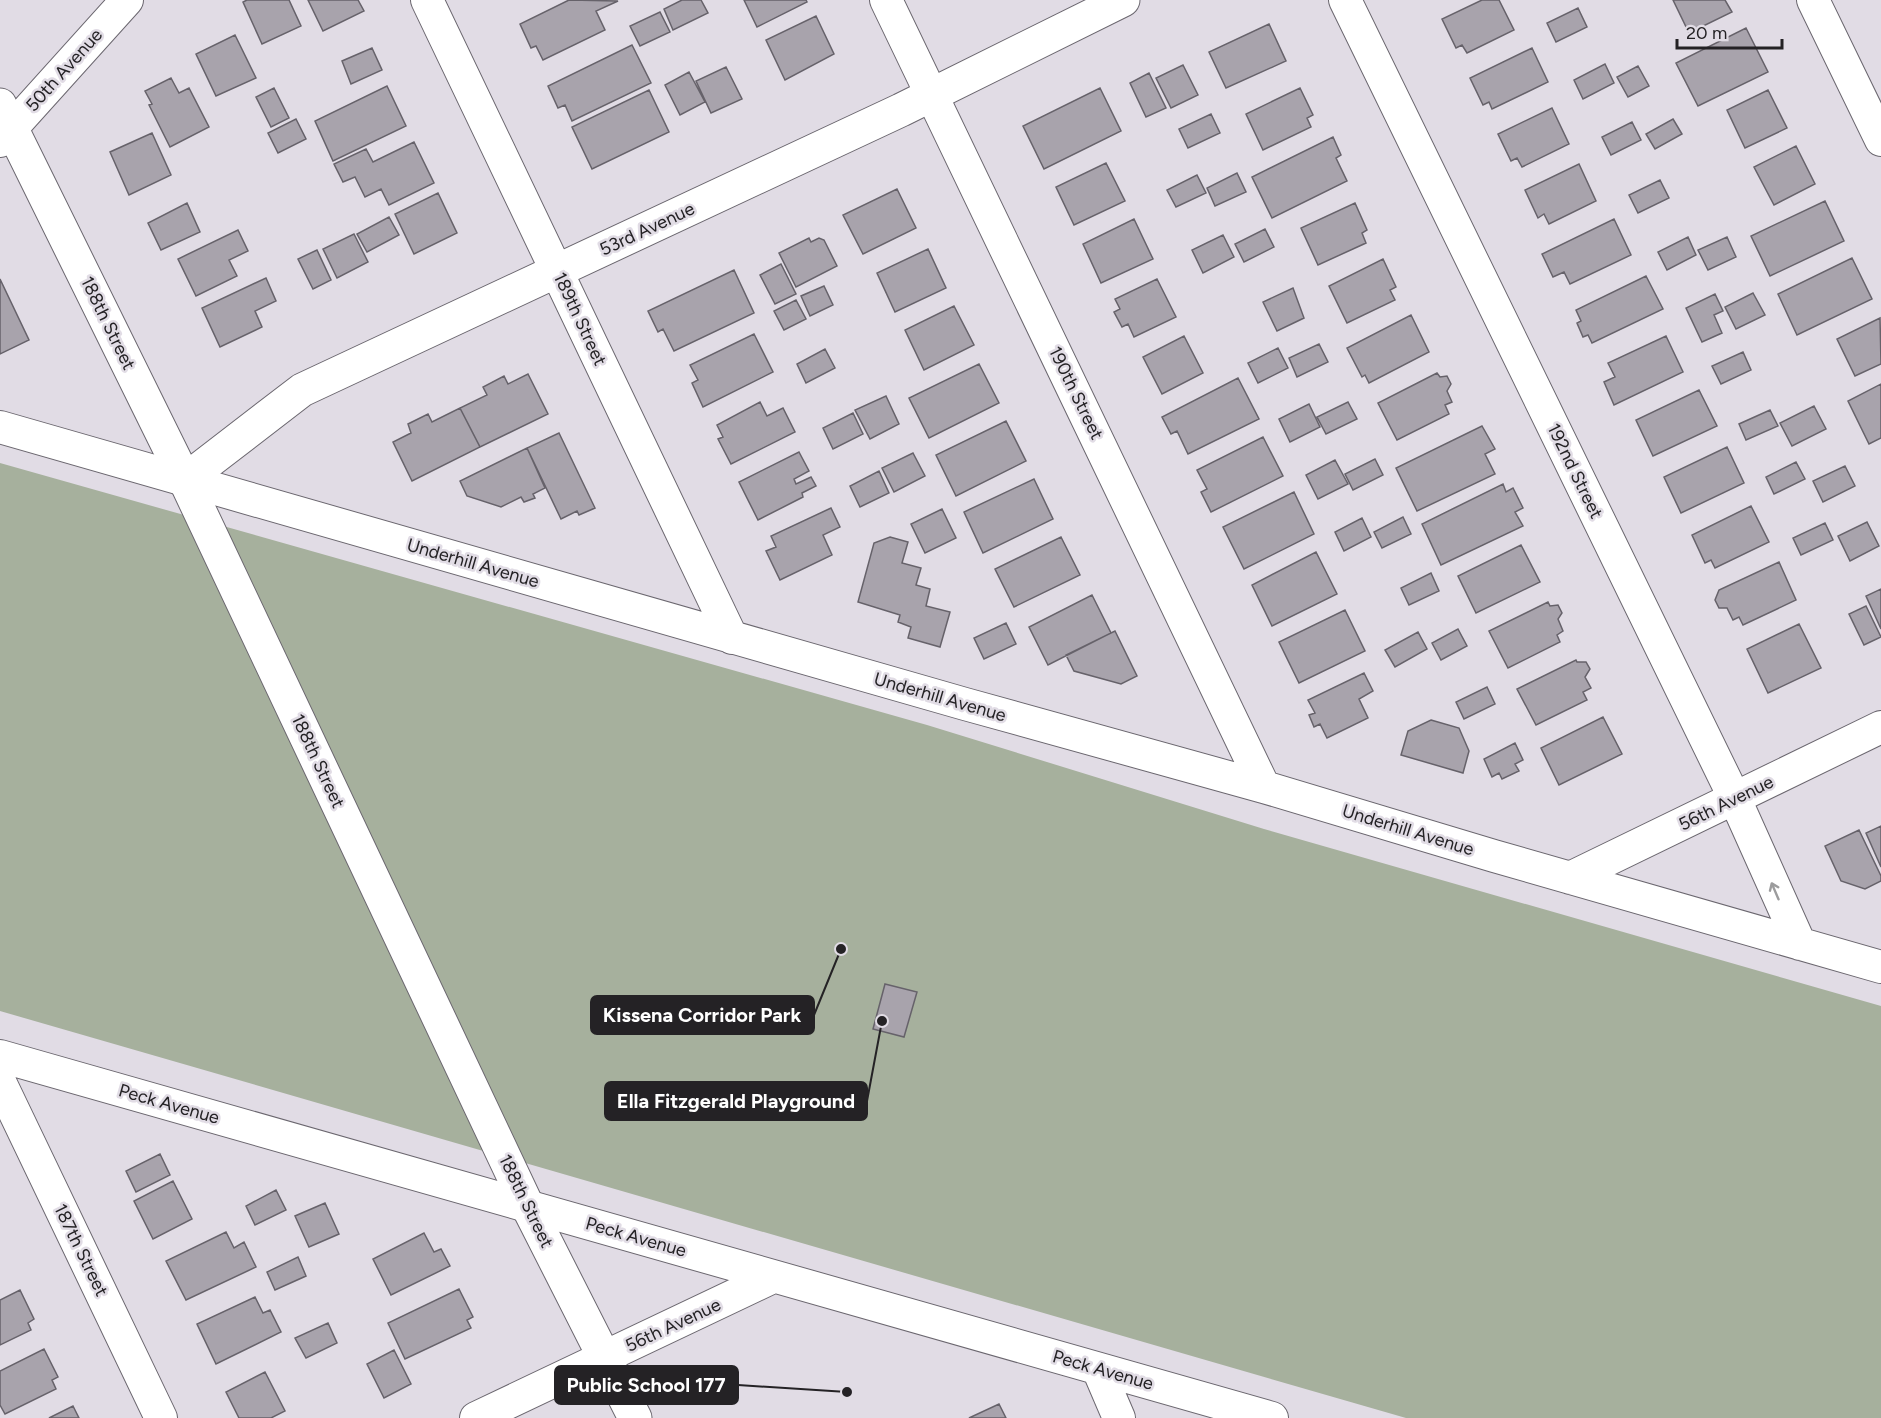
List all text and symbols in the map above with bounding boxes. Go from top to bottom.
scale bar [1677,12,1782,50]
text: 20 m [1686,22,1727,44]
street label: 50th Avenue [21,24,107,116]
street label: 53rd Avenue [596,197,698,261]
street label: 189th Street [549,269,611,369]
street label: 188th Street [76,273,140,373]
street label: 190th Street [1044,343,1108,443]
street label: 192nd Street [1543,420,1608,522]
street label: Underhill Avenue [404,534,542,592]
street label: Underhill Avenue [871,668,1009,726]
street label: 188th Street [287,710,349,812]
street label: 56th Avenue [1675,771,1777,835]
street label: Underhill Avenue [1339,799,1477,861]
one-way arrow [1769,882,1780,901]
callout: Kissena Corridor Park [591,996,814,1034]
text: Kissena Corridor Park [603,1003,801,1027]
street label: Peck Avenue [116,1079,222,1129]
callout: Ella Fitzgerald Playground [605,1082,867,1120]
text: Ella Fitzgerald Playground [617,1089,855,1113]
street label: 188th Street [494,1151,558,1251]
street label: 187th Street [49,1200,113,1300]
street label: Peck Avenue [583,1212,689,1262]
street label: 56th Avenue [622,1293,724,1357]
street label: Peck Avenue [1050,1345,1156,1395]
callout: Public School 177 [555,1366,738,1404]
text: Public School 177 [566,1373,726,1397]

